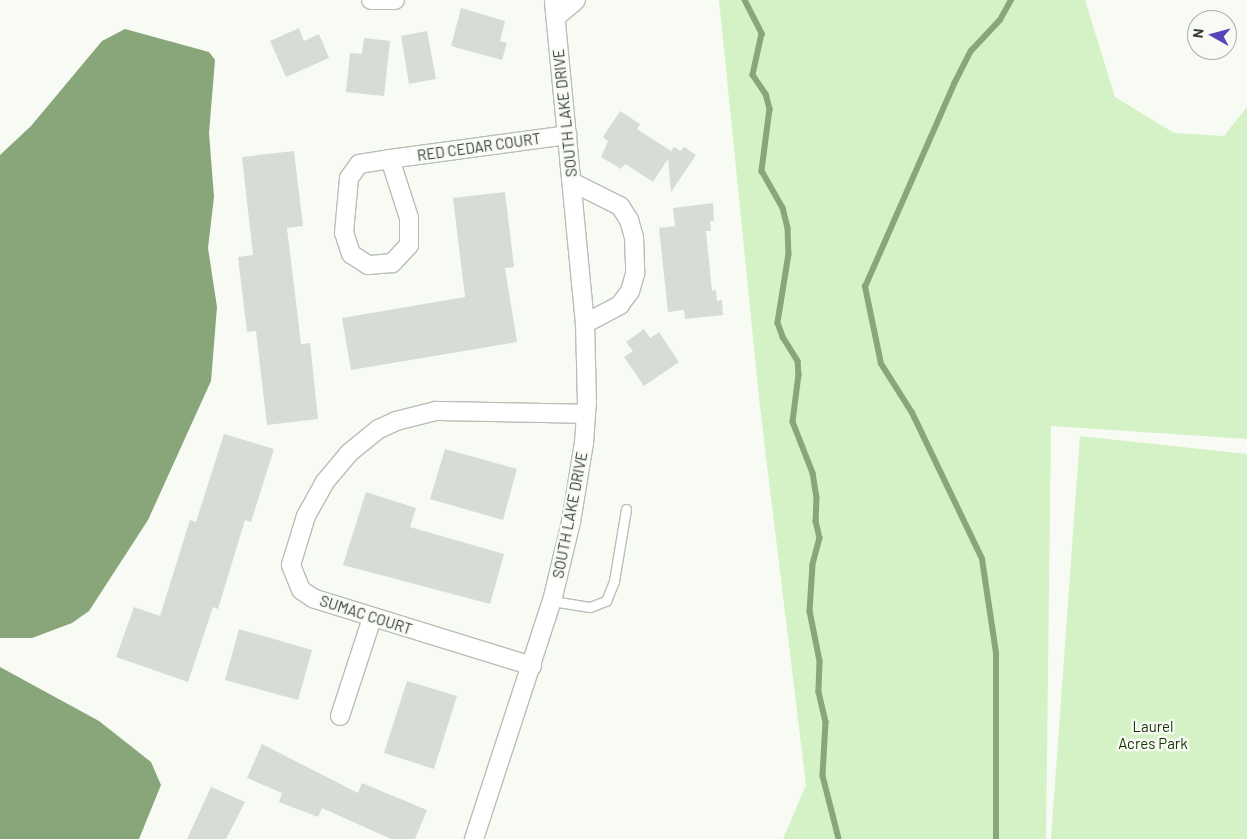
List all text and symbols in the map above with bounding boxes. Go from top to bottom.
north arrow [1187,10,1237,60]
text: N [1189,28,1207,39]
street label: SOUTH LAKE DRIVE [549,48,581,178]
street label: RED CEDAR COURT [416,129,542,165]
street label: SOUTH LAKE DRIVE [549,450,591,580]
street label: SUMAC COURT [318,592,414,638]
park label: Laurel Acres Park [1118,717,1188,752]

